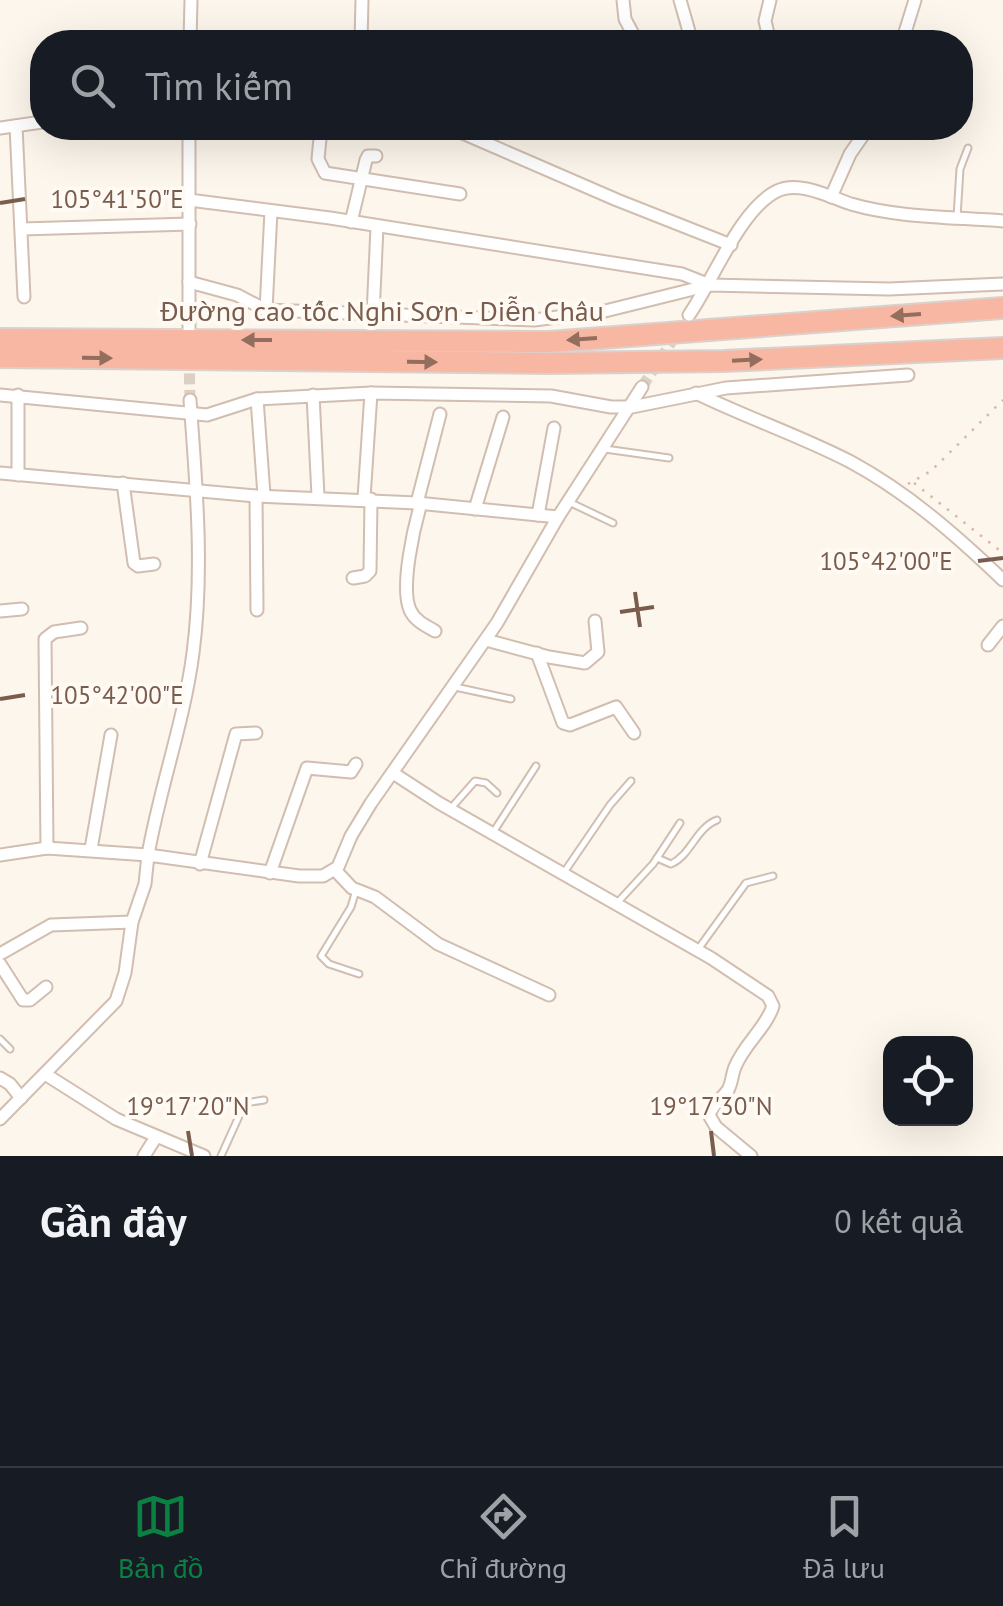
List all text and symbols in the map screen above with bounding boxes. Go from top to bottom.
search box [30,30,973,140]
icon: search [65,58,120,113]
text: Tìm kiếm [145,61,293,110]
text: 105°41'50"E [50,183,184,215]
street label: Đường cao tốc Nghi Sơn - Diễn Châu [159,292,604,329]
one-way arrow [889,307,921,323]
one-way arrow [240,332,272,348]
one-way arrow [565,332,597,348]
one-way arrow [82,350,114,366]
one-way arrow [732,351,764,367]
one-way arrow [407,354,439,370]
text: 105°42'00"E [819,545,953,577]
text: 105°42'00"E [50,679,184,711]
map controls [883,1036,973,1126]
button: locate [883,1036,973,1126]
text: 19°17'20"N [126,1090,250,1122]
text: 19°17'30"N [649,1090,773,1122]
text: Gần đây [40,1194,186,1249]
text: 0 kết quả [834,1200,963,1242]
tab: Bản đồ [118,1489,203,1586]
tab: Chỉ đường [439,1489,567,1586]
tab: Đã lưu [803,1489,885,1586]

